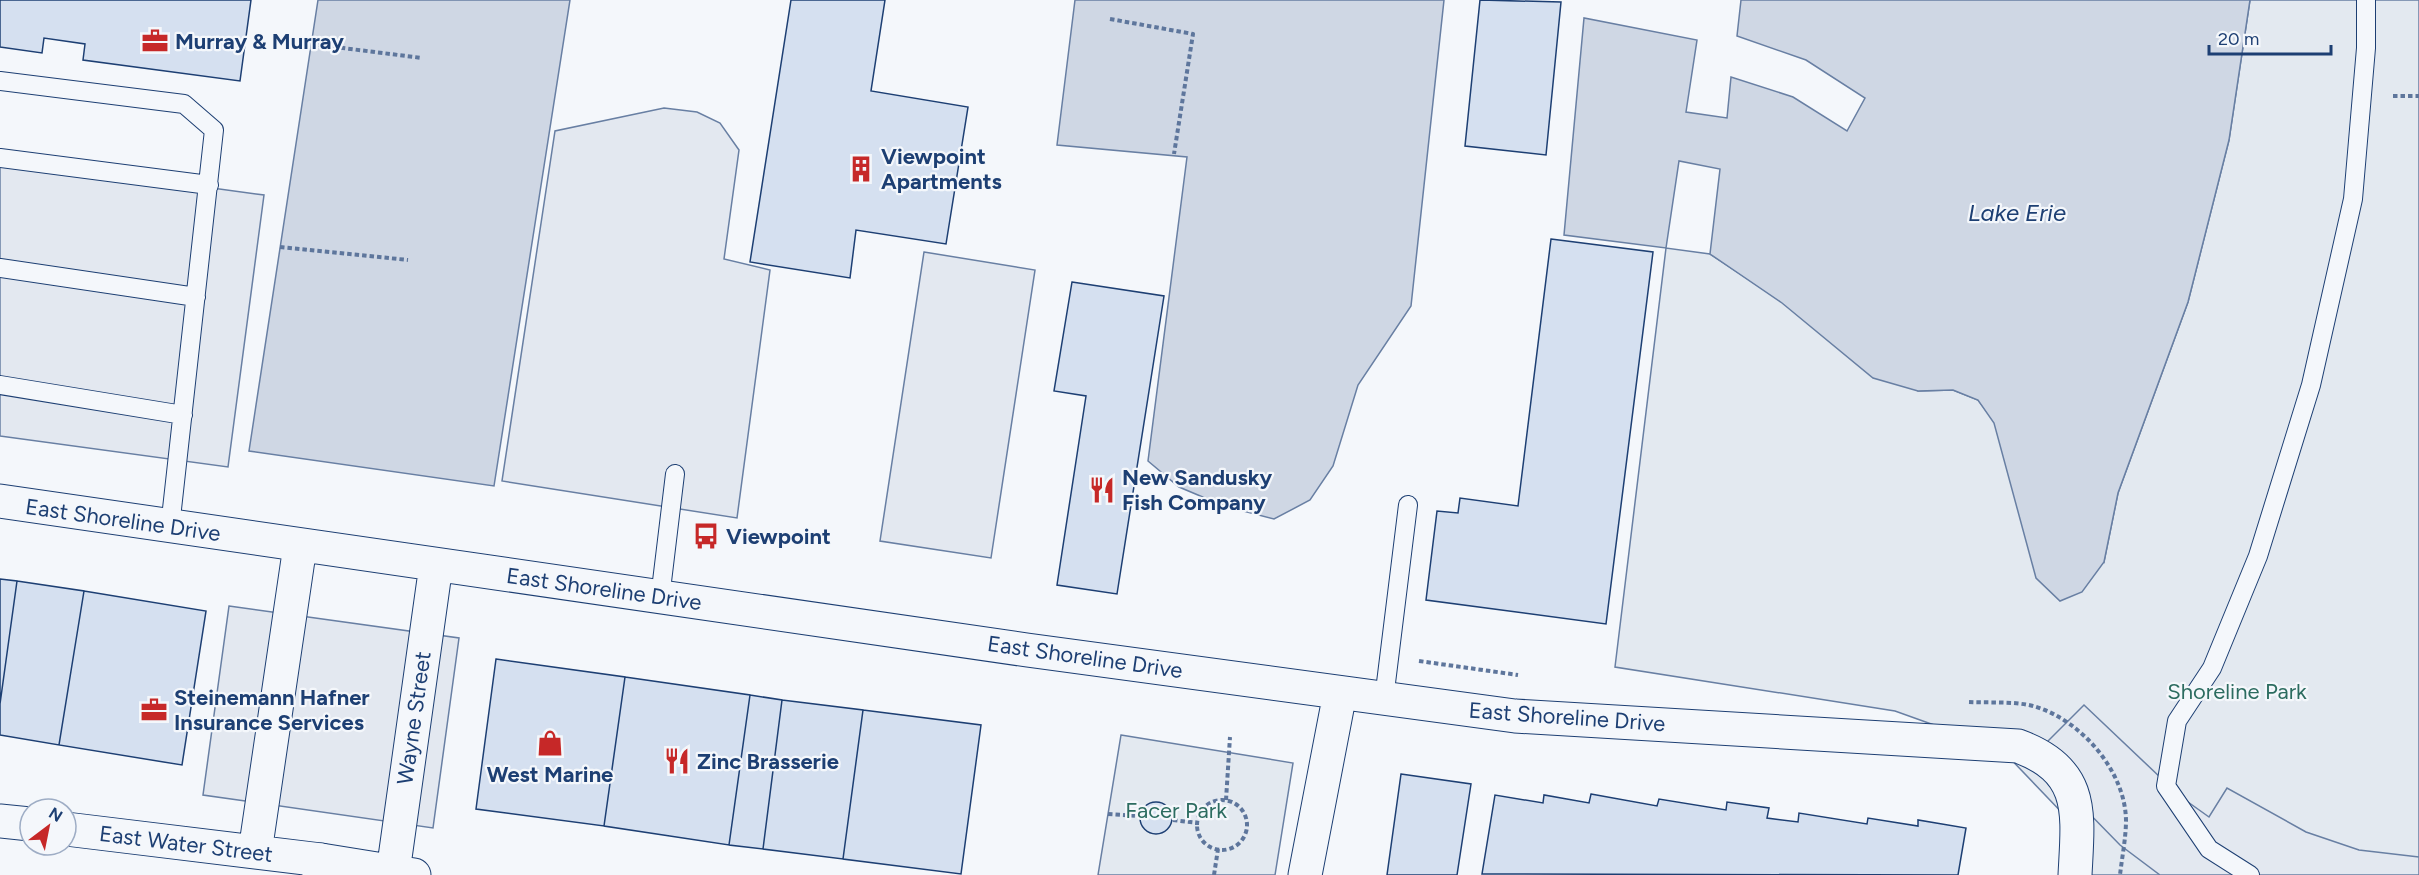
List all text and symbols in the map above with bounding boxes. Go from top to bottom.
scale bar [2209,18,2330,56]
office icon: Murray & Murray [140,26,170,56]
place label: Murray & Murray [175,28,344,55]
text: 20 m [2218,28,2259,50]
place label: Viewpoint Apartments [881,143,1002,195]
building icon: Viewpoint Apartments [846,154,876,184]
water label: Lake Erie [1968,198,2066,227]
place label: New Sandusky Fish Company [1122,464,1273,516]
restaurant icon: New Sandusky Fish Company [1087,475,1117,505]
street label: East Shoreline Drive [24,493,222,547]
bus stop icon: Viewpoint [691,521,721,551]
place label: Viewpoint [726,523,831,550]
street label: East Shoreline Drive [505,562,703,616]
street label: East Shoreline Drive [986,630,1184,684]
street label: Wayne Street [391,650,437,786]
park label: Shoreline Park [2167,678,2307,705]
place label: Steinemann Hafner Insurance Services [174,684,370,736]
office icon: Steinemann Hafner Insurance Services [139,695,169,725]
street label: East Shoreline Drive [1468,697,1666,737]
shop icon: West Marine [535,728,565,758]
restaurant icon: Zinc Brasserie [662,746,692,776]
place label: Zinc Brasserie [697,748,839,775]
place label: West Marine [487,761,613,788]
north arrow [18,797,78,857]
park label: Facer Park [1125,797,1227,824]
text: N [45,803,66,826]
street label: East Water Street [98,820,274,868]

